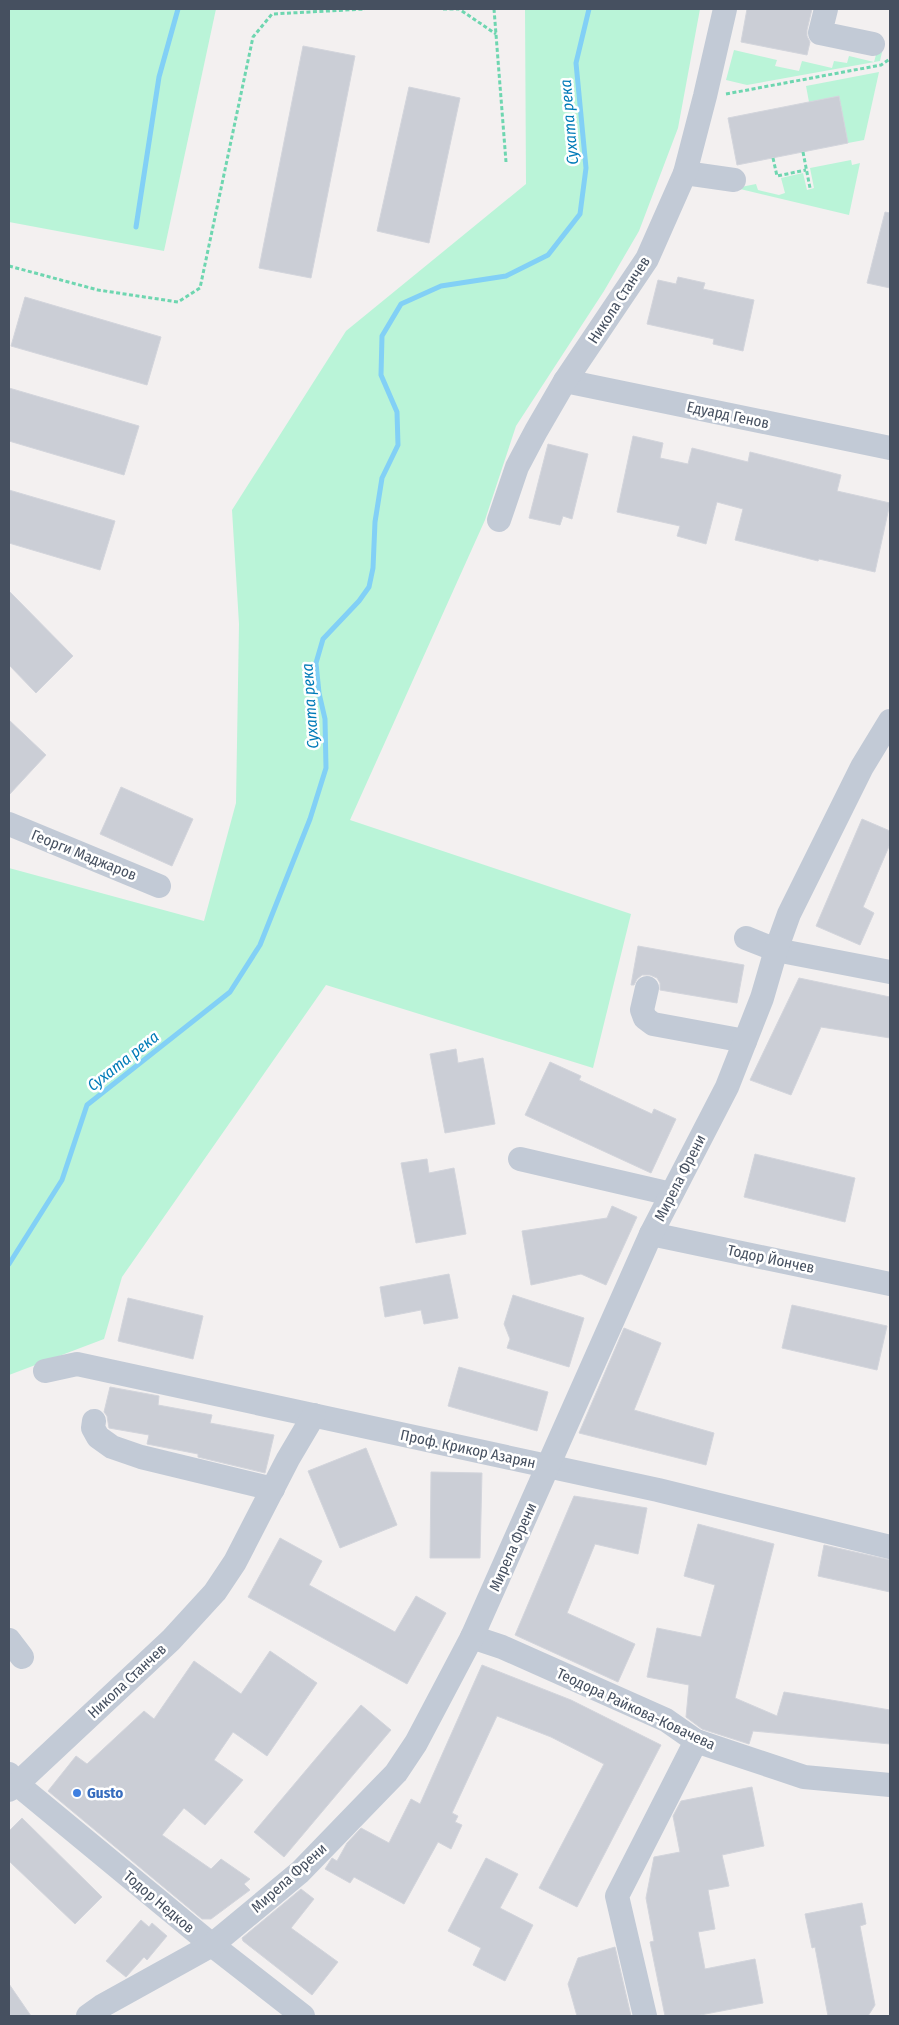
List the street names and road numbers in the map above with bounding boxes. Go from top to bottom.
street label: Никола Станчев [584,253,654,347]
street label: Едуард Генов [685,398,771,432]
street label: Георги Маджаров [29,826,139,884]
street label: Мирела Френи [650,1132,710,1224]
street label: Тодор Йончев [726,1241,816,1277]
street label: Проф. Крикор Азарян [399,1426,537,1472]
street label: Мирела Френи [485,1500,541,1594]
street label: Никола Станчев [84,1640,170,1722]
street label: Теодора Райкова-Ковачева [554,1664,718,1754]
street label: Мирела Френи [248,1840,330,1916]
street label: Тодор Недков [120,1867,198,1937]

